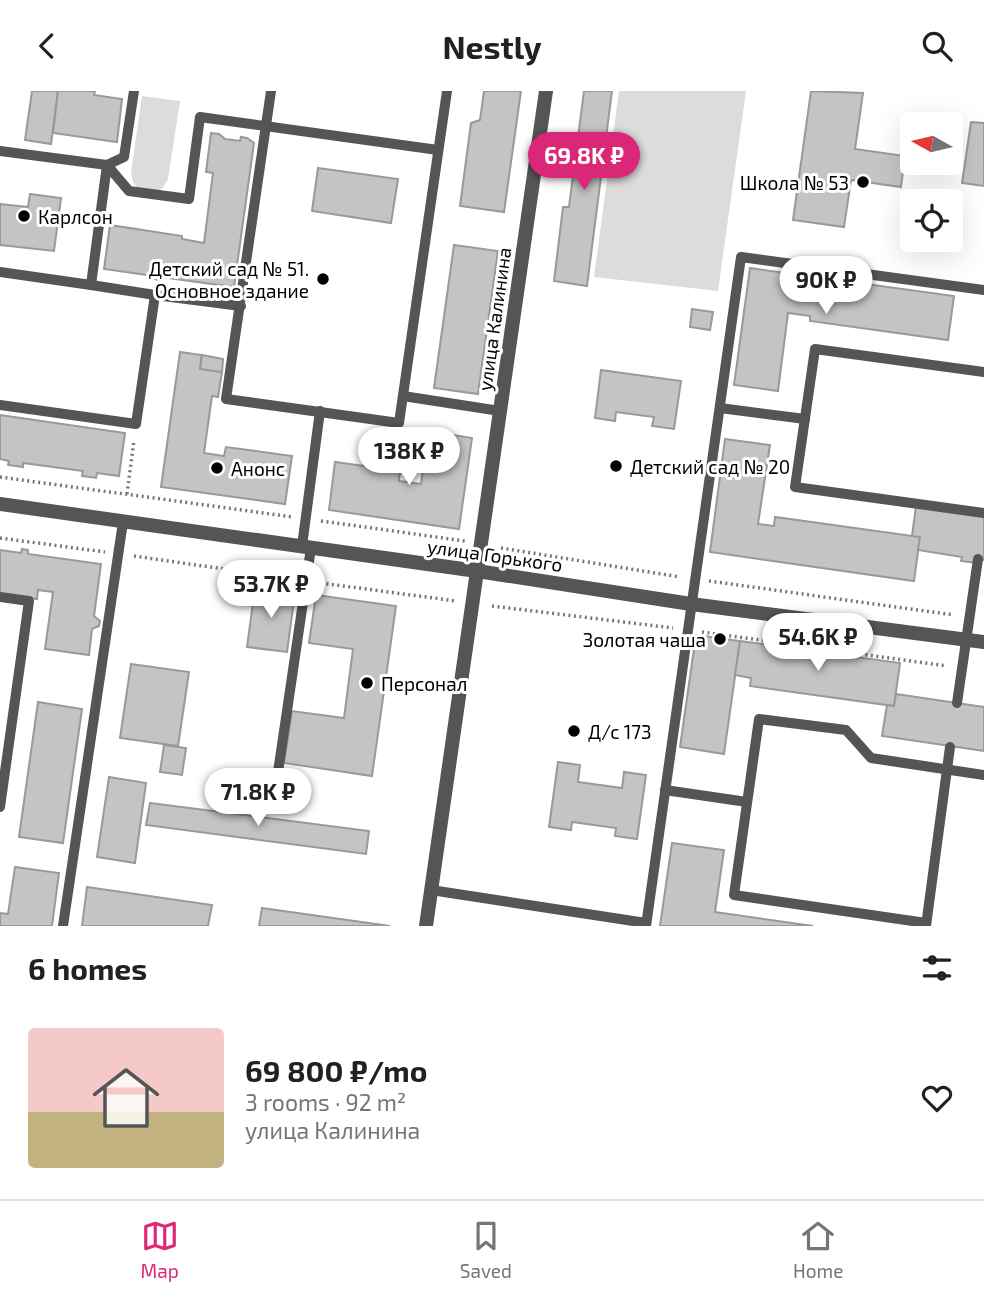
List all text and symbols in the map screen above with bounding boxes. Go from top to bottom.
icon: back [28,27,66,65]
text: Nestly [442,27,542,65]
icon: search [918,27,956,65]
north arrow [900,112,962,175]
map controls [900,112,963,252]
pin: 69.8K ₽ [519,133,649,192]
text: 69.8K ₽ [544,141,624,169]
place label: Школа № 53 [740,171,849,194]
marker: Школа № 53 [855,174,871,190]
button: locate [900,189,963,252]
place label: Карлсон [38,205,113,228]
marker: Карлсон [16,208,32,224]
street label: улица Калинина [473,246,516,392]
place label: Детский сад № 51. Основное здание [149,257,309,302]
pin: 90K ₽ [777,257,875,316]
text: 90K ₽ [796,265,857,293]
marker: Детский сад № 51. Основное здание [315,271,331,287]
pin: 138K ₽ [352,427,466,487]
text: 138K ₽ [374,436,444,464]
place label: Детский сад № 20 [630,455,790,478]
place label: Анонс [231,457,285,480]
marker: Детский сад № 20 [608,458,624,474]
marker: Анонс [209,460,225,476]
street label: улица Горького [426,534,564,577]
pin: 53.7K ₽ [206,561,336,620]
text: 53.7K ₽ [233,569,309,597]
pin: 54.6K ₽ [753,613,883,673]
text: 54.6K ₽ [778,622,858,650]
place label: Золотая чаша [583,628,706,651]
marker: Золотая чаша [712,631,728,647]
place label: Персонал [381,672,467,695]
marker: Персонал [359,675,375,691]
place label: Д/с 173 [588,720,652,743]
marker: Д/с 173 [566,723,582,739]
pin: 71.8K ₽ [193,769,323,828]
text: 71.8K ₽ [221,777,295,805]
icon: filters [918,949,956,987]
text: 6 homes [28,950,147,986]
text: 69 800 ₽/mo [245,1052,427,1088]
icon: home [84,1056,168,1140]
icon: heart [918,1079,956,1117]
text: 3 rooms · 92 m² [245,1088,406,1116]
text: улица Калинина [245,1116,420,1144]
tab: Map [141,1217,179,1282]
tab: Saved [460,1217,512,1282]
tab: Home [793,1217,843,1282]

